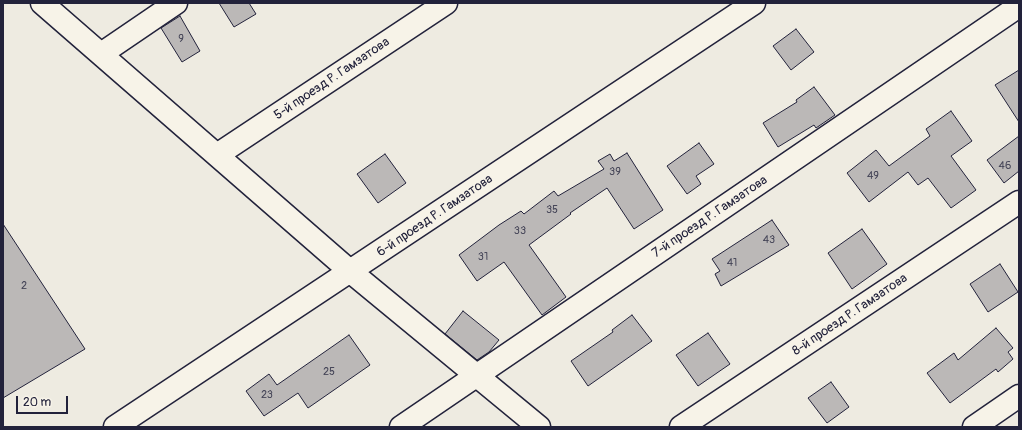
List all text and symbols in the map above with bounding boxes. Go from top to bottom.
house number: 9 [178,32,184,46]
street label: 5-й проезд Р. Гамзатова [271,35,393,123]
house number: 46 [999,159,1011,173]
house number: 39 [609,165,621,179]
house number: 49 [867,169,879,183]
street label: 6-й проезд Р. Гамзатова [374,171,496,261]
street label: 7-й проезд Р. Гамзатова [649,173,771,261]
house number: 35 [546,203,558,217]
house number: 33 [514,224,526,238]
house number: 43 [763,233,775,247]
house number: 31 [478,250,488,264]
house number: 41 [727,256,737,270]
street label: 8-й проезд Р. Гамзатова [790,271,910,359]
house number: 2 [21,279,27,293]
house number: 25 [323,365,335,379]
scale bar [18,388,70,414]
house number: 23 [261,388,273,402]
text: 20 m [23,395,51,410]

